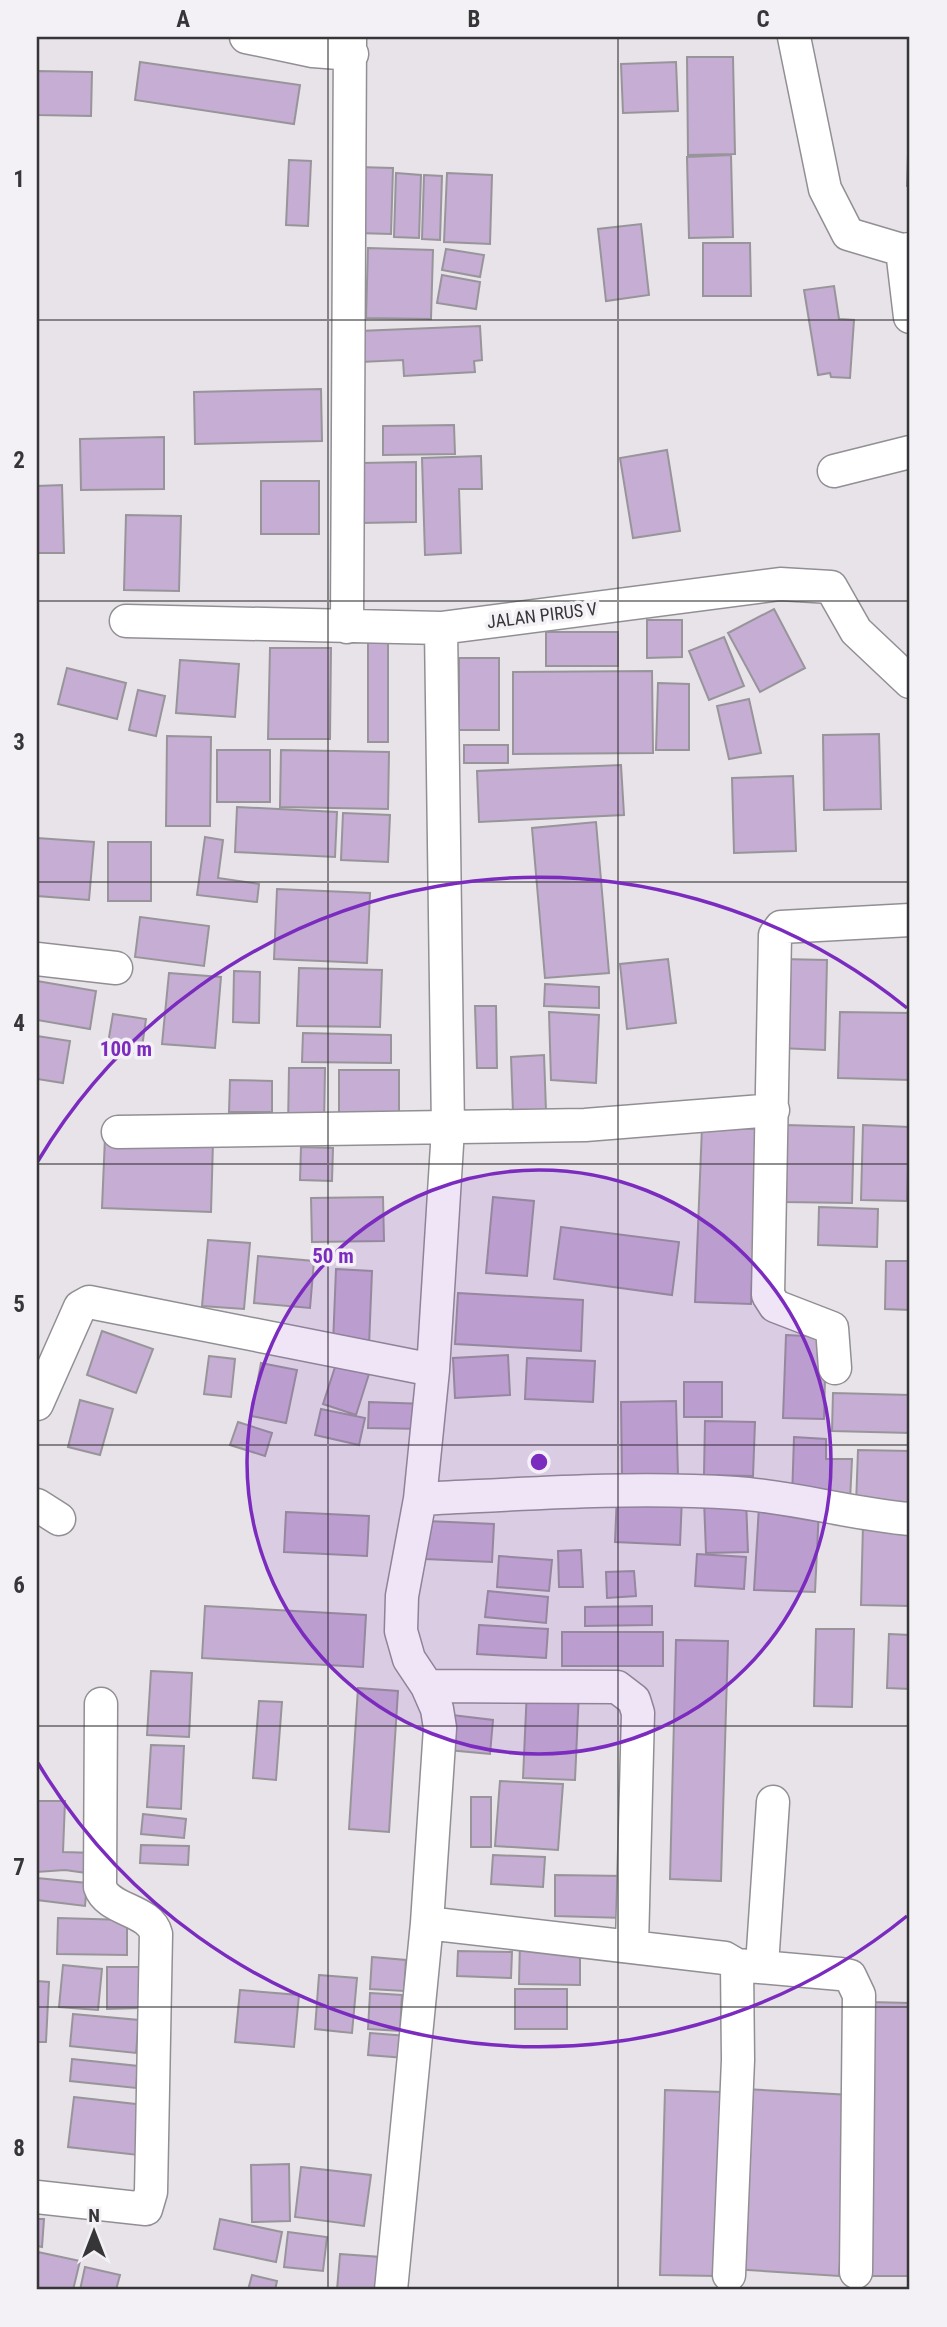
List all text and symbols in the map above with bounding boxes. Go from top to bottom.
text: A [176,6,190,33]
text: B [468,6,480,33]
text: C [756,6,770,33]
text: 1 [13,166,25,193]
text: 2 [13,447,25,474]
street label: JALAN PIRUS V [486,598,598,632]
text: 3 [13,729,25,756]
text: 4 [13,1010,25,1037]
text: 100 m [100,1037,152,1061]
text: 50 m [312,1244,354,1268]
text: 5 [13,1291,25,1318]
centre of rings [527,1450,551,1474]
text: 6 [13,1572,25,1599]
text: 7 [13,1854,25,1881]
text: 8 [13,2135,25,2162]
north arrow [60,2198,130,2268]
text: N [88,2204,100,2227]

